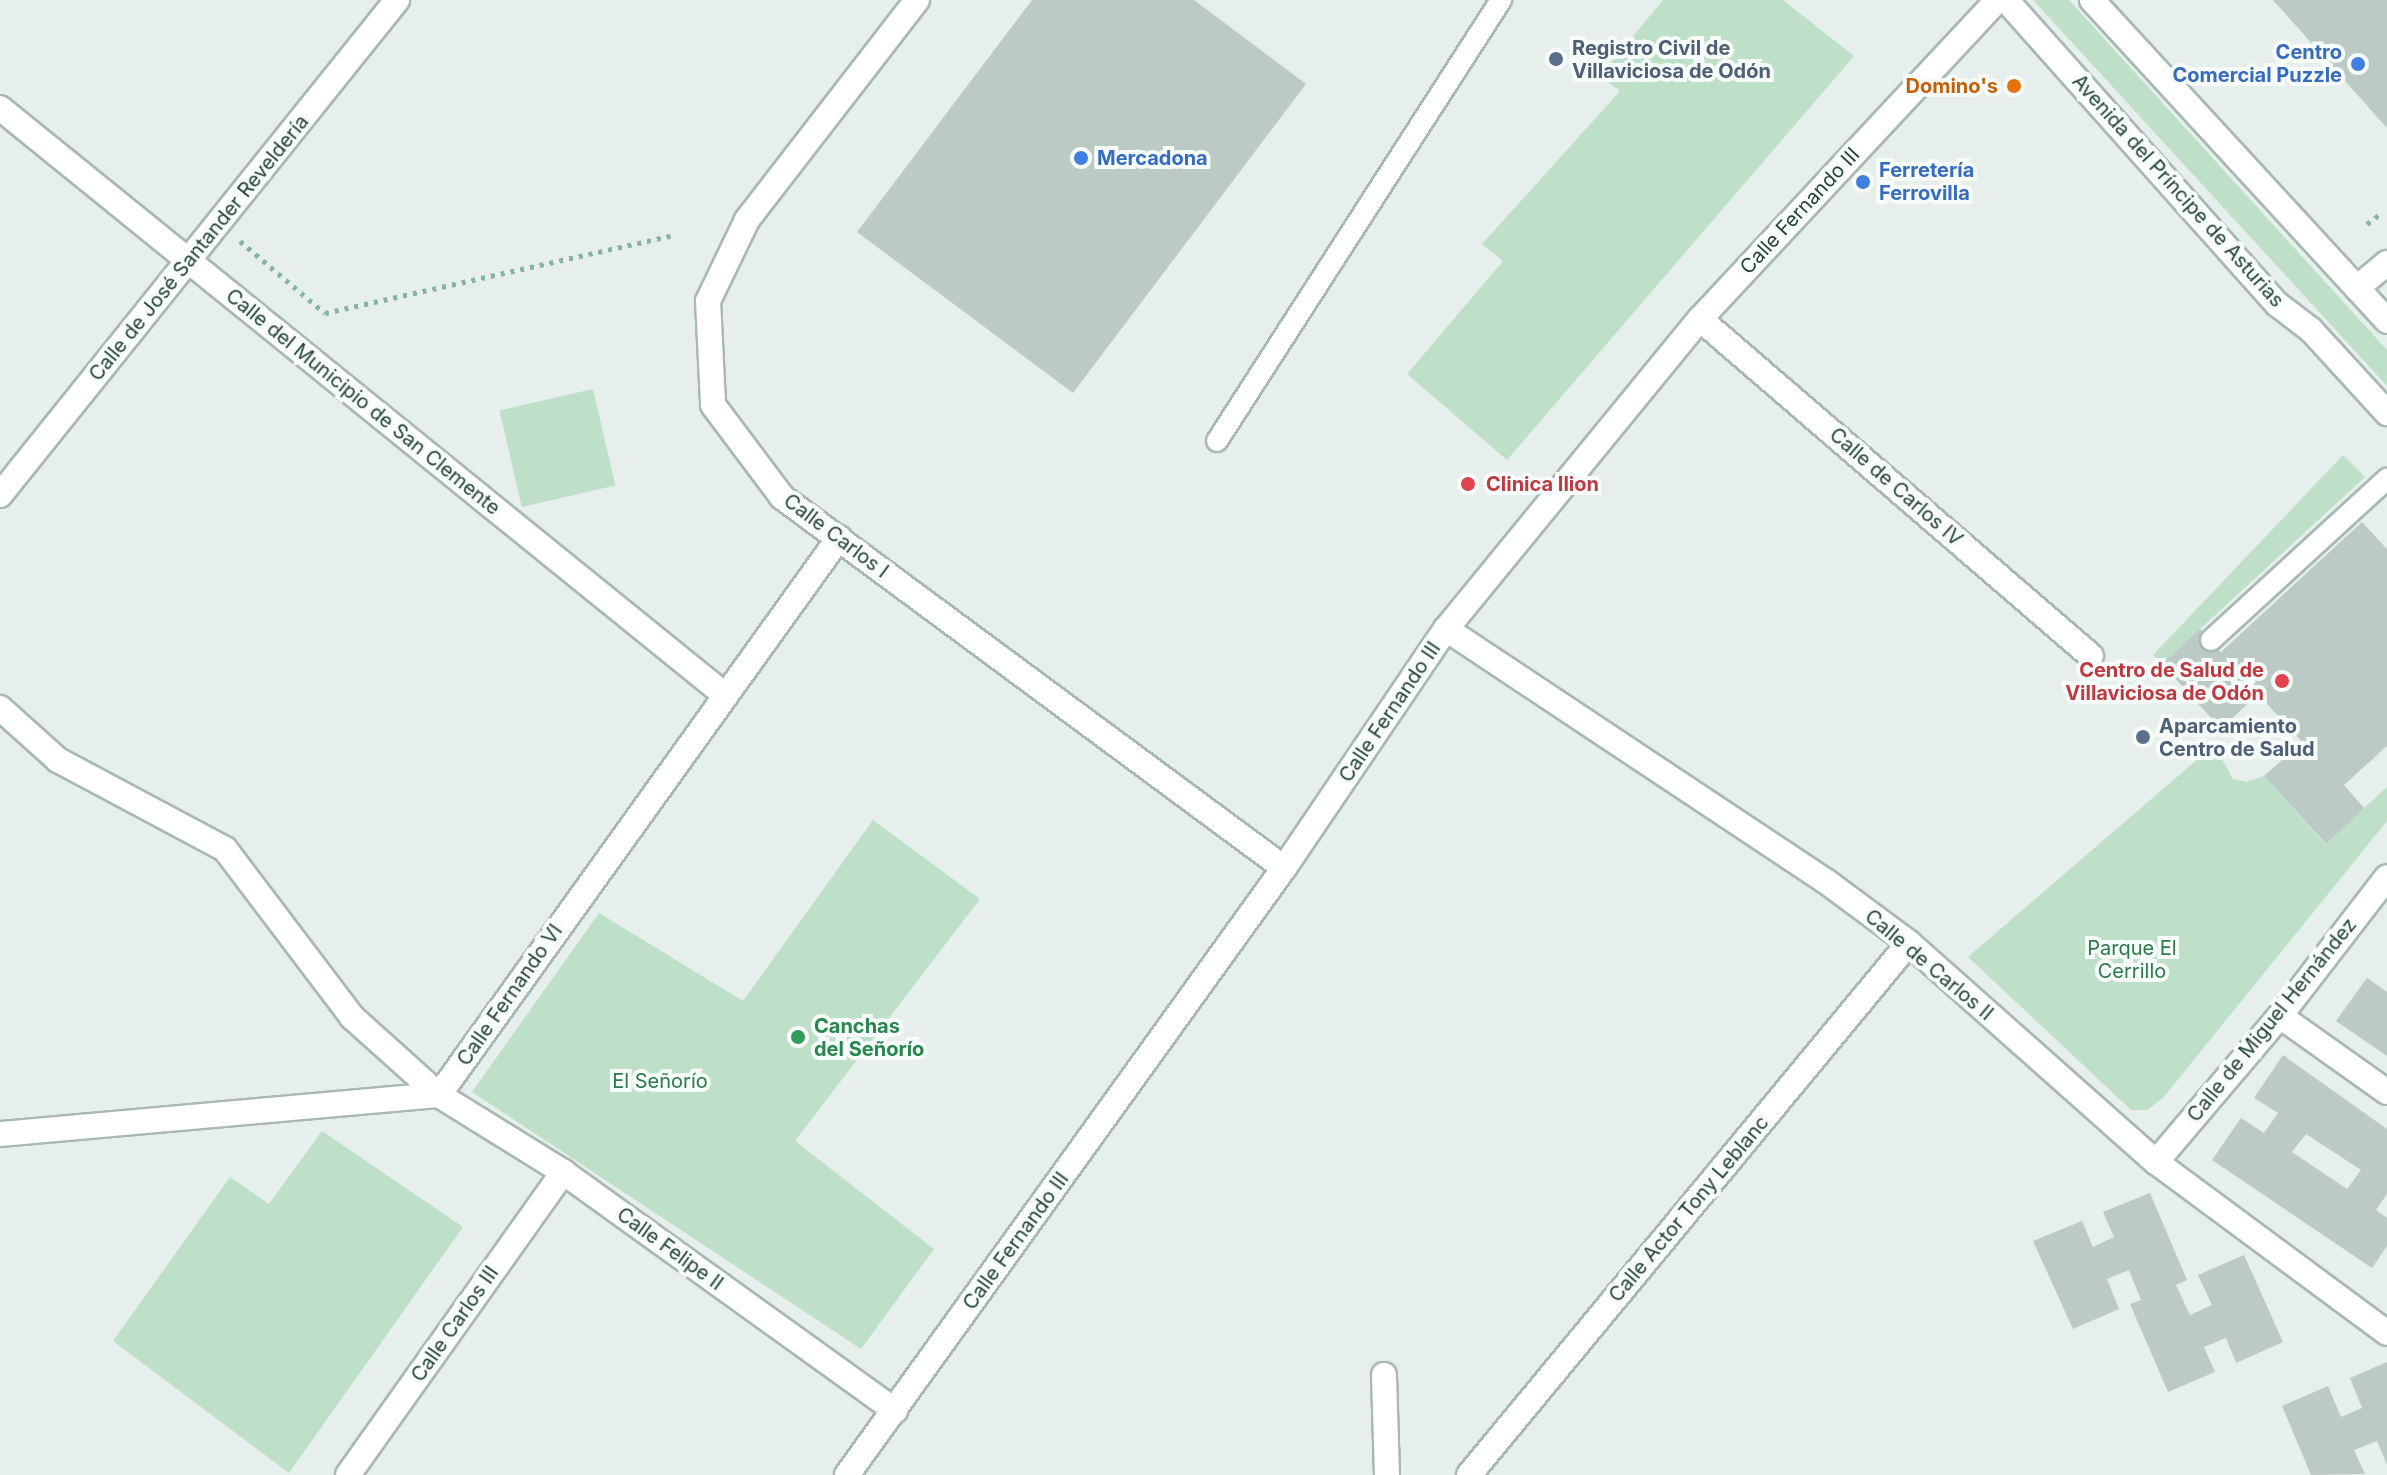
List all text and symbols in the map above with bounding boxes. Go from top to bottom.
place label: Registro Civil de Villaviciosa de Odón [1572,36,1771,83]
place label: Centro Comercial Puzzle [2173,40,2342,87]
marker: Registro Civil de Villaviciosa de Odón [1547,50,1565,68]
marker: Centro Comercial Puzzle [2349,55,2367,73]
street label: Avenida del Príncipe de Asturias [2067,70,2289,312]
place label: Domino's [1905,74,1998,98]
marker: Domino's [2005,77,2023,95]
street label: Calle de José Santander Reveldería [84,110,314,386]
street label: Calle Fernando III [1735,143,1865,279]
place label: Mercadona [1097,146,1208,170]
marker: Mercadona [1072,149,1090,167]
place label: Ferretería Ferrovilla [1879,158,1974,205]
marker: Ferretería Ferrovilla [1854,173,1872,191]
street label: Calle del Municipio de San Clemente [221,284,505,520]
street label: Calle de Carlos IV [1825,423,1967,551]
place label: Clinica Ilion [1486,472,1599,496]
marker: Clinica Ilion [1457,473,1479,495]
street label: Calle Carlos I [779,489,893,583]
street label: Calle Fernando III [1334,637,1446,787]
place label: Centro de Salud de Villaviciosa de Odón [2065,658,2264,705]
marker: Centro de Salud de Villaviciosa de Odón [2271,670,2293,692]
place label: Aparcamiento Centro de Salud [2159,714,2315,761]
marker: Aparcamiento Centro de Salud [2134,728,2152,746]
street label: Calle de Carlos II [1860,904,1998,1026]
street label: Calle de Miguel Hernández [2182,913,2362,1127]
street label: Calle Fernando VI [452,920,568,1070]
park label: Parque El Cerrillo [2087,937,2177,984]
place label: Canchas del Señorío [814,1014,924,1061]
marker: Canchas del Señorío [789,1028,807,1046]
park label: El Señorío [612,1069,708,1093]
street label: Calle Actor Tony Leblanc [1604,1111,1774,1307]
street label: Calle Fernando III [958,1168,1074,1314]
street label: Calle Felipe II [612,1202,728,1296]
street label: Calle Carlos III [406,1262,504,1386]

